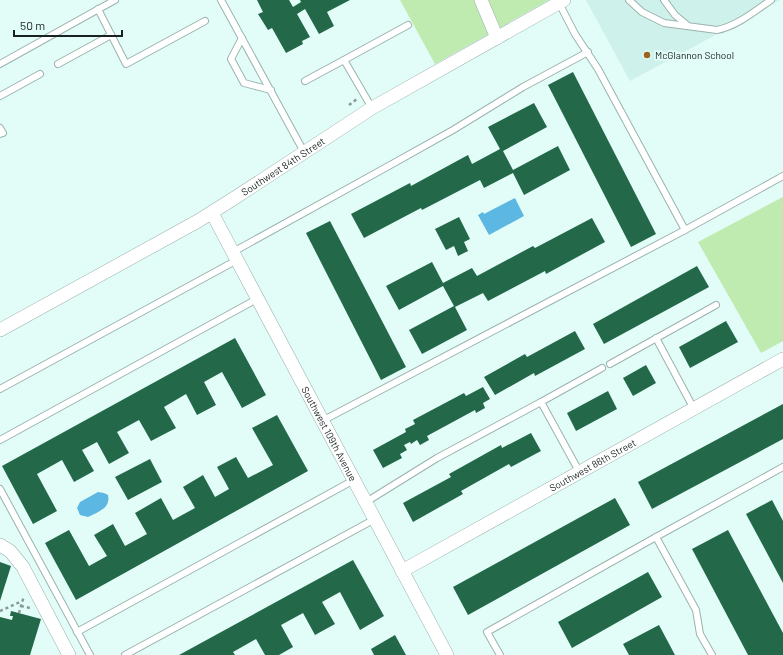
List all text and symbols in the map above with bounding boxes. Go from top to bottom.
scale bar [14,12,122,38]
text: 50 m [20,18,45,32]
place label: McGlannon School [655,49,734,61]
marker: McGlannon School [642,50,652,60]
street label: Southwest 84th Street [239,134,327,198]
street label: Southwest 109th Avenue [299,384,359,483]
street label: Southwest 86th Street [547,436,638,494]

